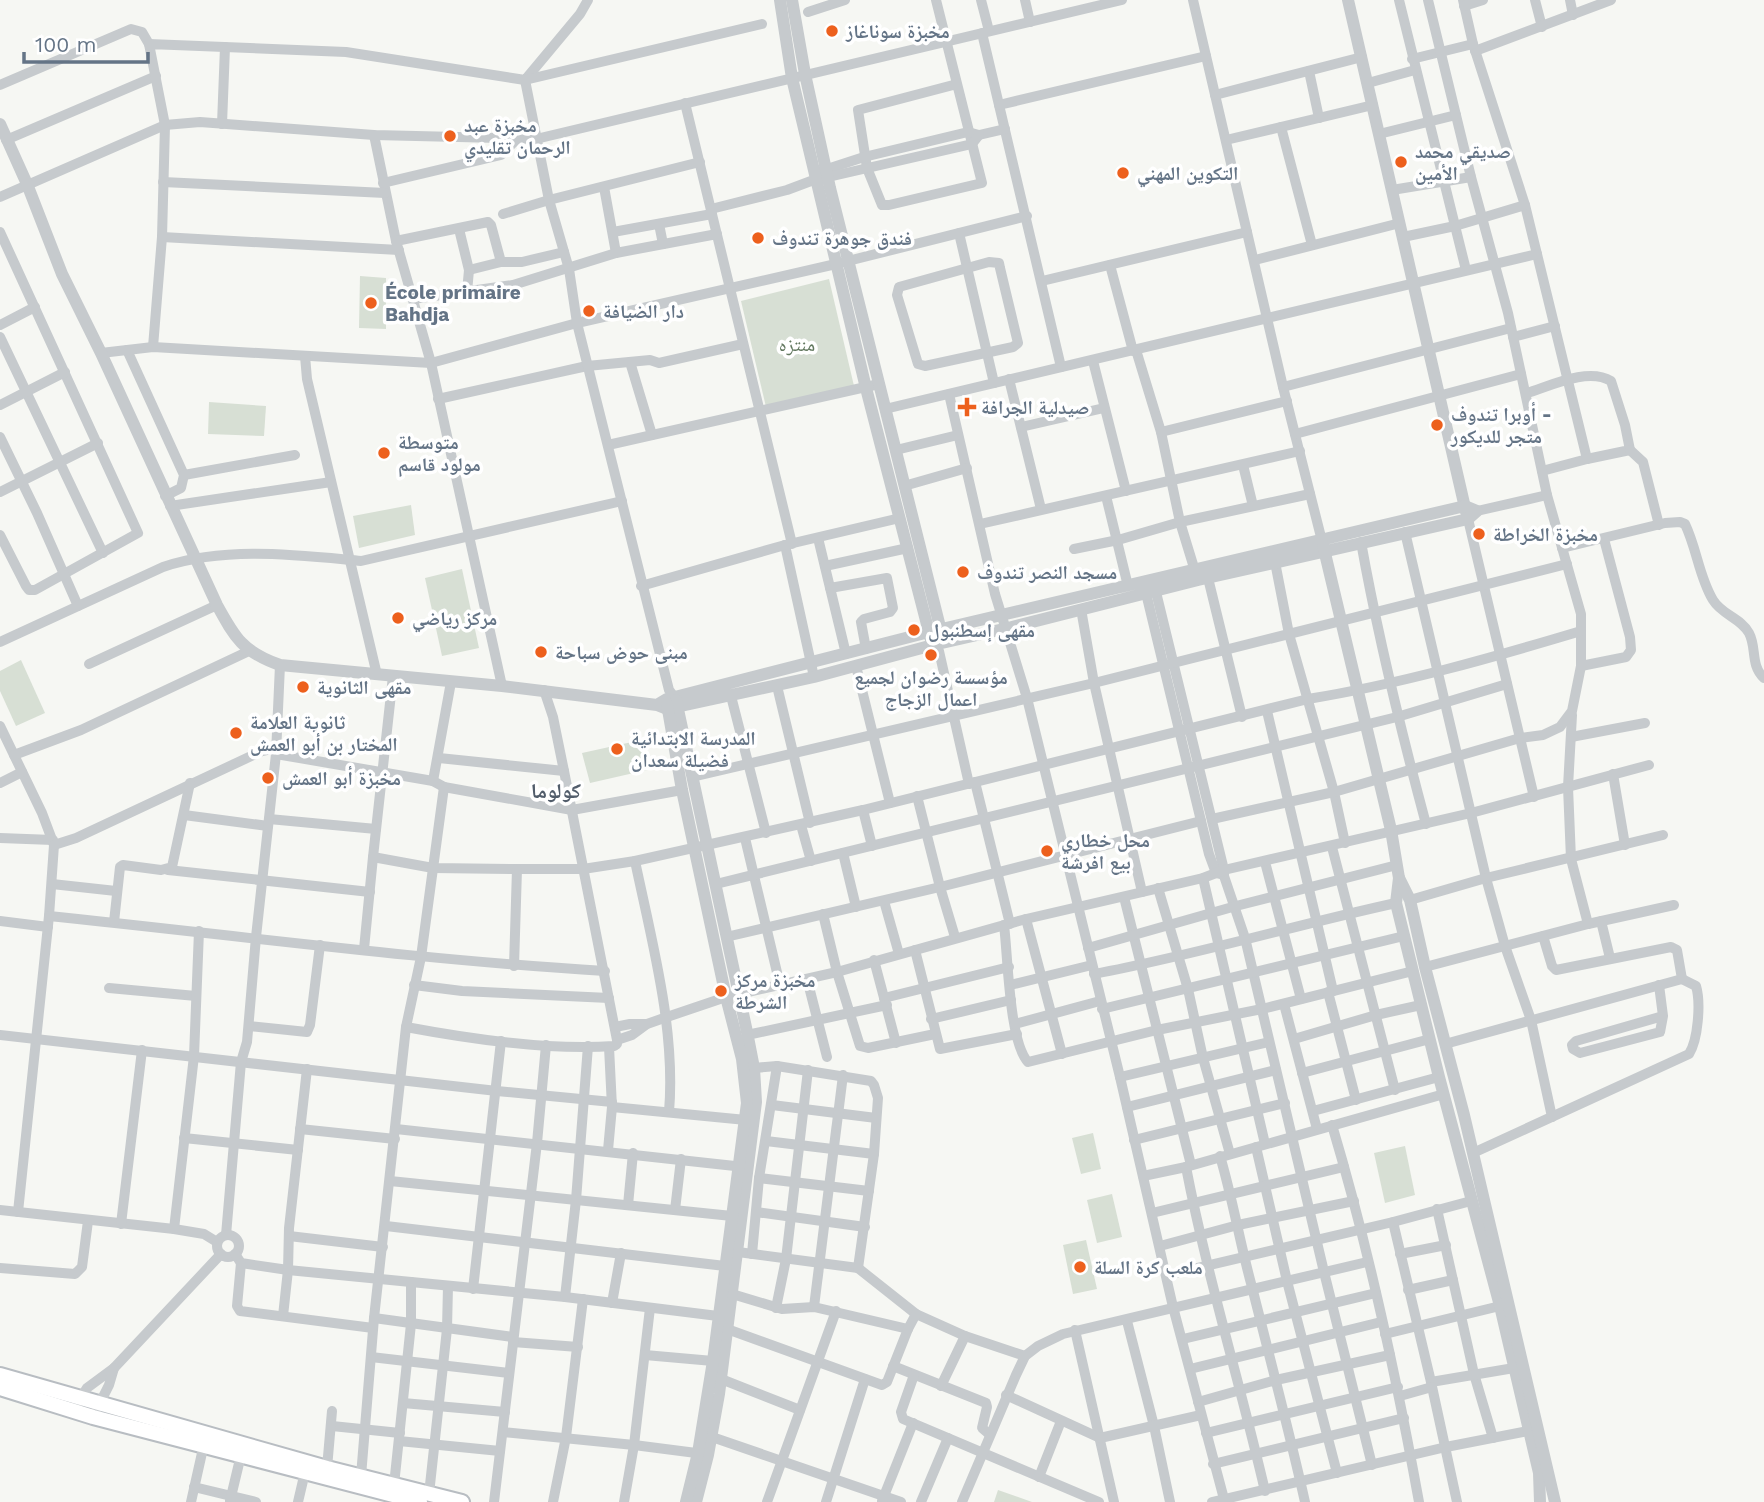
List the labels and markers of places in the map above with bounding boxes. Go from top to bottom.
place label: مخبزة سوناغاز [845,20,950,43]
marker: مخبزة سوناغاز [824,23,840,39]
place label: مخبزة عبد الرحمان تقليدي [464,114,571,162]
marker: مخبزة عبد الرحمان تقليدي [442,128,458,144]
place label: صديقي محمد الأمين [1415,140,1511,185]
marker: صديقي محمد الأمين [1393,154,1409,170]
place label: التكوين المهني [1137,162,1238,188]
marker: التكوين المهني [1115,165,1131,181]
place label: فندق جوهرة تندوف [772,227,912,250]
marker: فندق جوهرة تندوف [750,230,766,246]
place label: École primaire Bahdja [385,281,521,326]
marker: École primaire Bahdja [363,295,379,311]
place label: دار الضيافة [603,300,684,323]
marker: دار الضيافة [581,303,597,319]
place label: صيدلية الجرافة [981,396,1089,419]
marker: صيدلية الجرافة [959,399,975,415]
place label: أوبرا تندوف - متجر للديكور [1450,402,1552,448]
marker: أوبرا تندوف - متجر للديكور [1429,417,1445,433]
place label: متوسطة مولود قاسم [398,431,481,477]
marker: متوسطة مولود قاسم [376,445,392,461]
place label: مخبزة الخراطة [1493,523,1598,546]
marker: مخبزة الخراطة [1471,526,1487,542]
place label: مسجد النصر تندوف [977,561,1117,584]
marker: مسجد النصر تندوف [955,564,971,580]
place label: مركز رياضي [412,607,497,633]
marker: مركز رياضي [390,610,406,626]
place label: مقهى إسطنبول [928,619,1035,643]
marker: مقهى إسطنبول [906,622,922,638]
place label: مبنى حوض سباحة [555,641,688,664]
marker: مبنى حوض سباحة [533,644,549,660]
marker: مؤسسة رضوان لجميع اعمال الزجاج [923,647,939,663]
place label: مؤسسة رضوان لجميع اعمال الزجاج [854,666,1008,711]
place label: مقهى الثانوية [317,676,412,699]
marker: مقهى الثانوية [295,679,311,695]
place label: ثانوية العلامة المختار بن أبو العمش [250,711,398,756]
marker: ثانوية العلامة المختار بن أبو العمش [228,725,244,741]
place label: المدرسة الابتدائية فضيلة سعدان [631,727,756,772]
marker: المدرسة الابتدائية فضيلة سعدان [609,741,625,757]
place label: مخبزة أبو العمش [282,766,401,790]
marker: مخبزة أبو العمش [260,770,276,786]
place label: محل خطاري بيع افرشة [1061,829,1150,875]
marker: محل خطاري بيع افرشة [1039,843,1055,859]
place label: مخبزة مركز الشرطة [734,969,815,1014]
marker: مخبزة مركز الشرطة [713,983,729,999]
place label: ملعب كرة السلة [1094,1256,1203,1279]
marker: ملعب كرة السلة [1072,1259,1088,1275]

